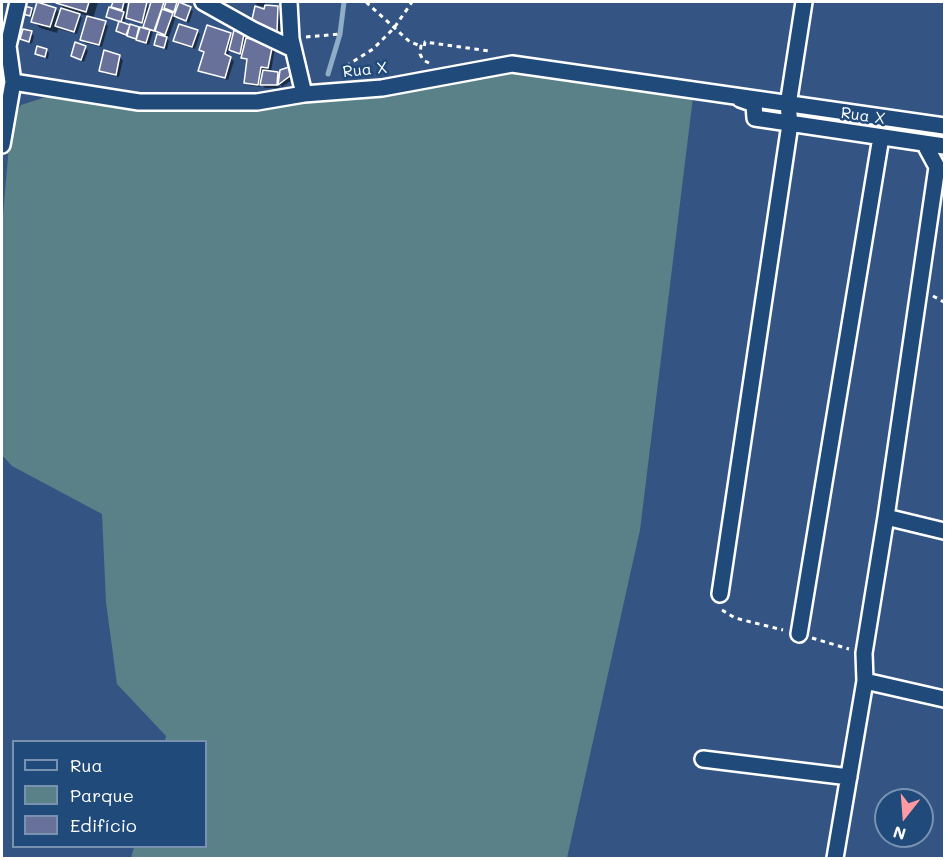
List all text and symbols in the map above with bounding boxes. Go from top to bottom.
street label: Rua X [342,58,388,82]
street label: Rua X [840,103,886,129]
legend [12,740,207,848]
text: Rua [70,753,103,777]
text: Parque [70,783,134,807]
north arrow [874,788,934,848]
text: Edifício [70,813,137,837]
text: N [890,822,908,846]

